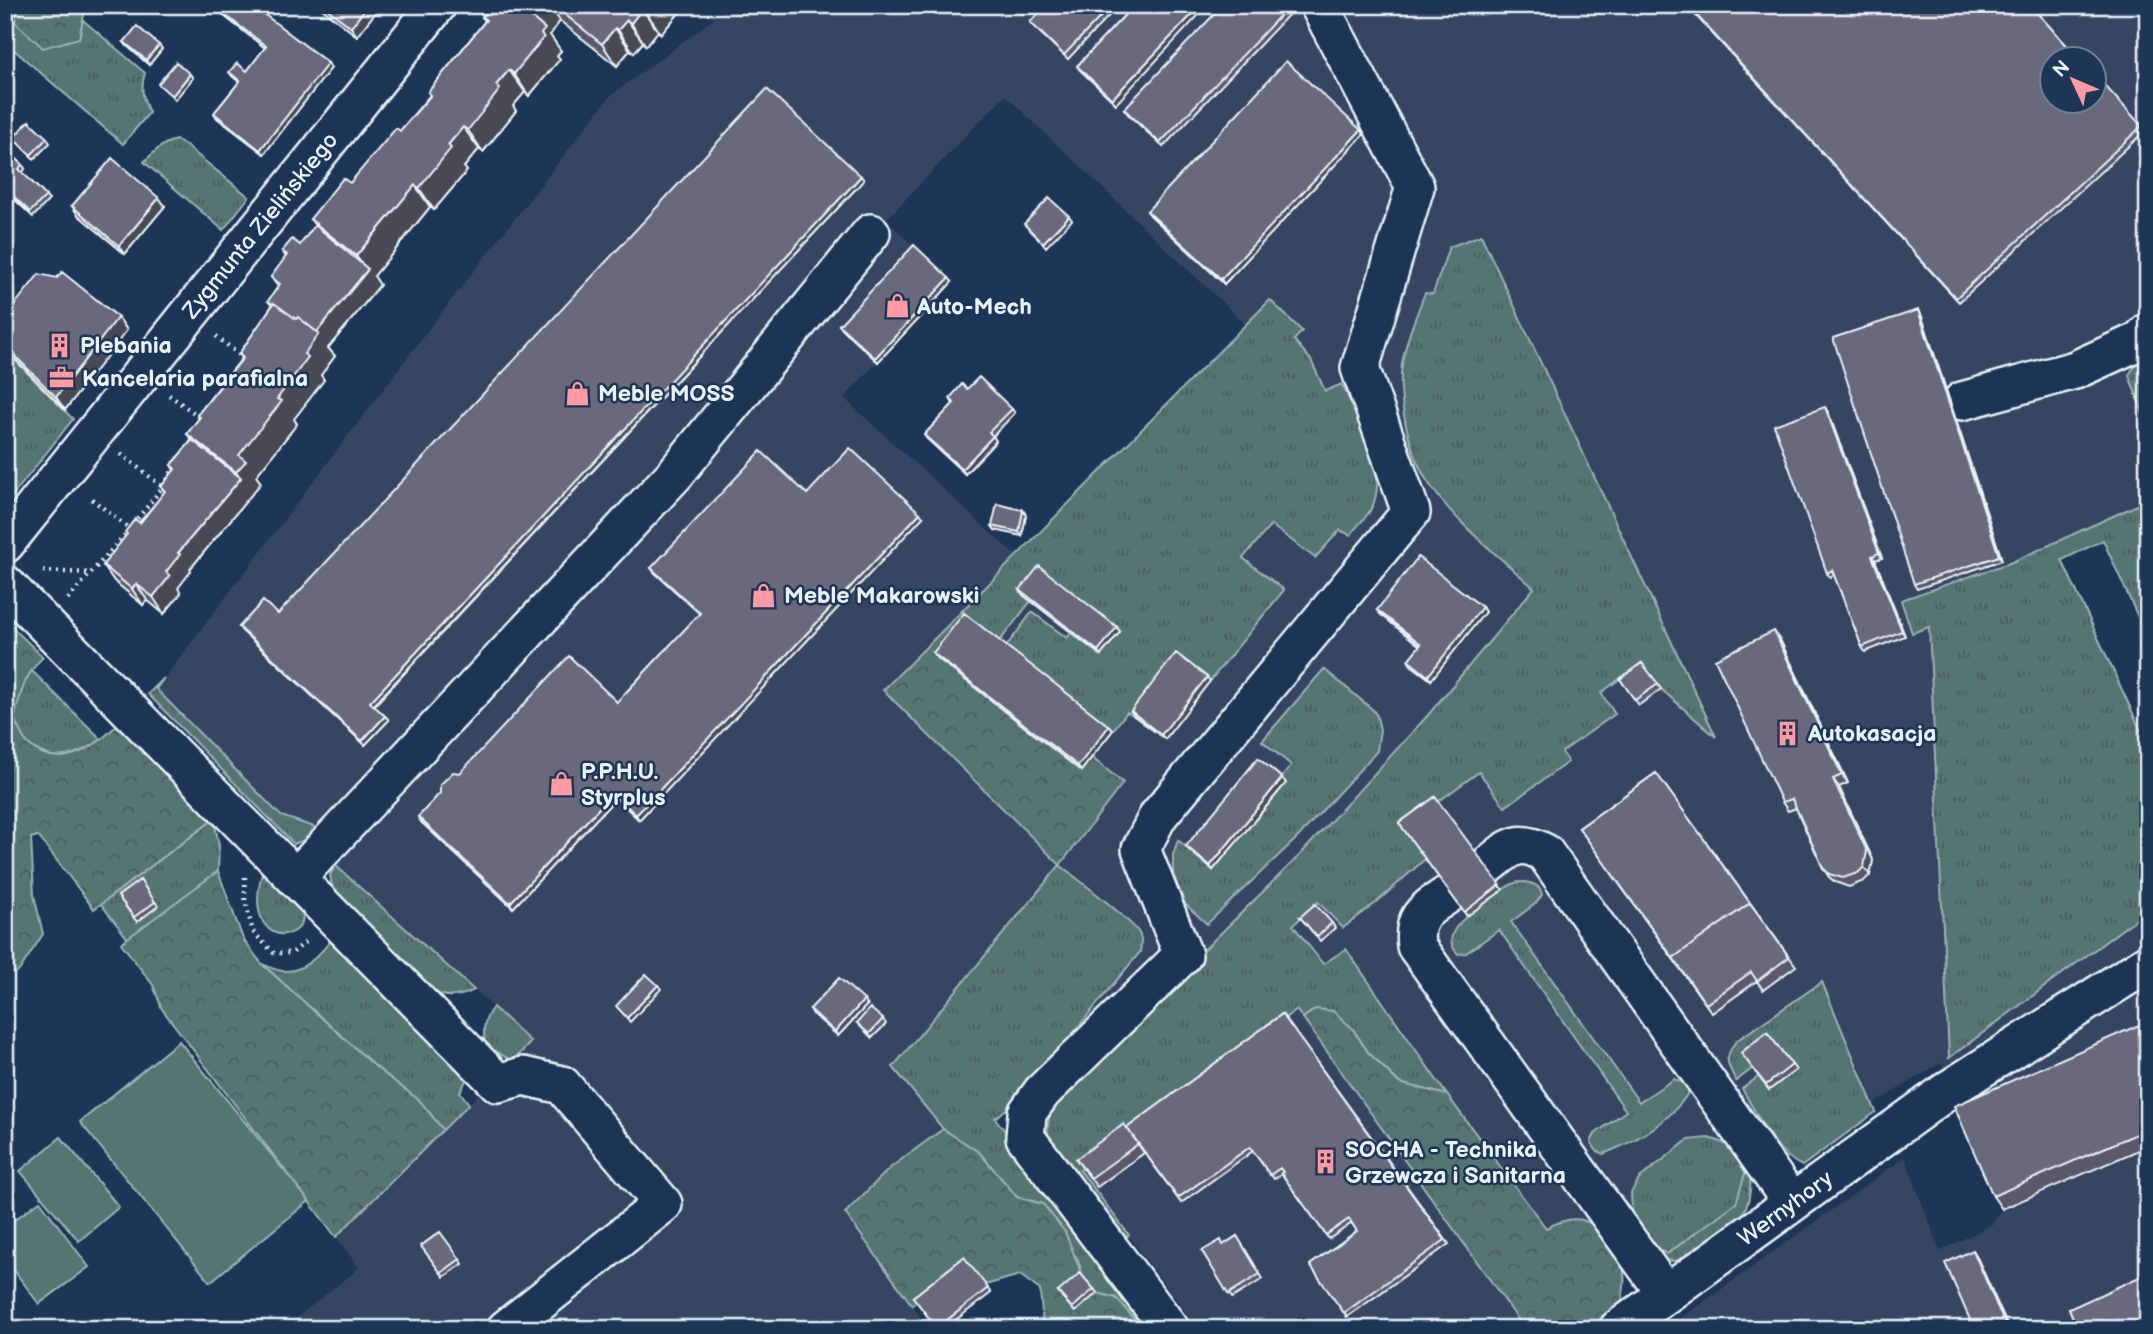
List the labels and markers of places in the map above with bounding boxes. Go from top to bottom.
shop icon: Auto-Mech [883,292,911,320]
place label: Auto-Mech [916,293,1032,321]
building icon: Plebania [46,331,74,359]
place label: Plebania [80,332,172,360]
office icon: Kancelaria parafialna [48,364,76,392]
place label: Kancelaria parafialna [82,365,308,393]
shop icon: Meble MOSS [564,379,592,407]
place label: Meble MOSS [598,380,734,408]
shop icon: Meble Makarowski [750,581,778,609]
place label: Meble Makarowski [784,582,979,610]
building icon: Autokasacja [1774,719,1802,747]
place label: Autokasacja [1807,720,1936,748]
place label: P.P.H.U. Styrplus [581,758,666,812]
shop icon: P.P.H.U. Styrplus [547,770,575,798]
place label: SOCHA - Technika Grzewcza i Sanitarna [1345,1136,1566,1190]
building icon: SOCHA - Technika Grzewcza i Sanitarna [1311,1148,1339,1176]

